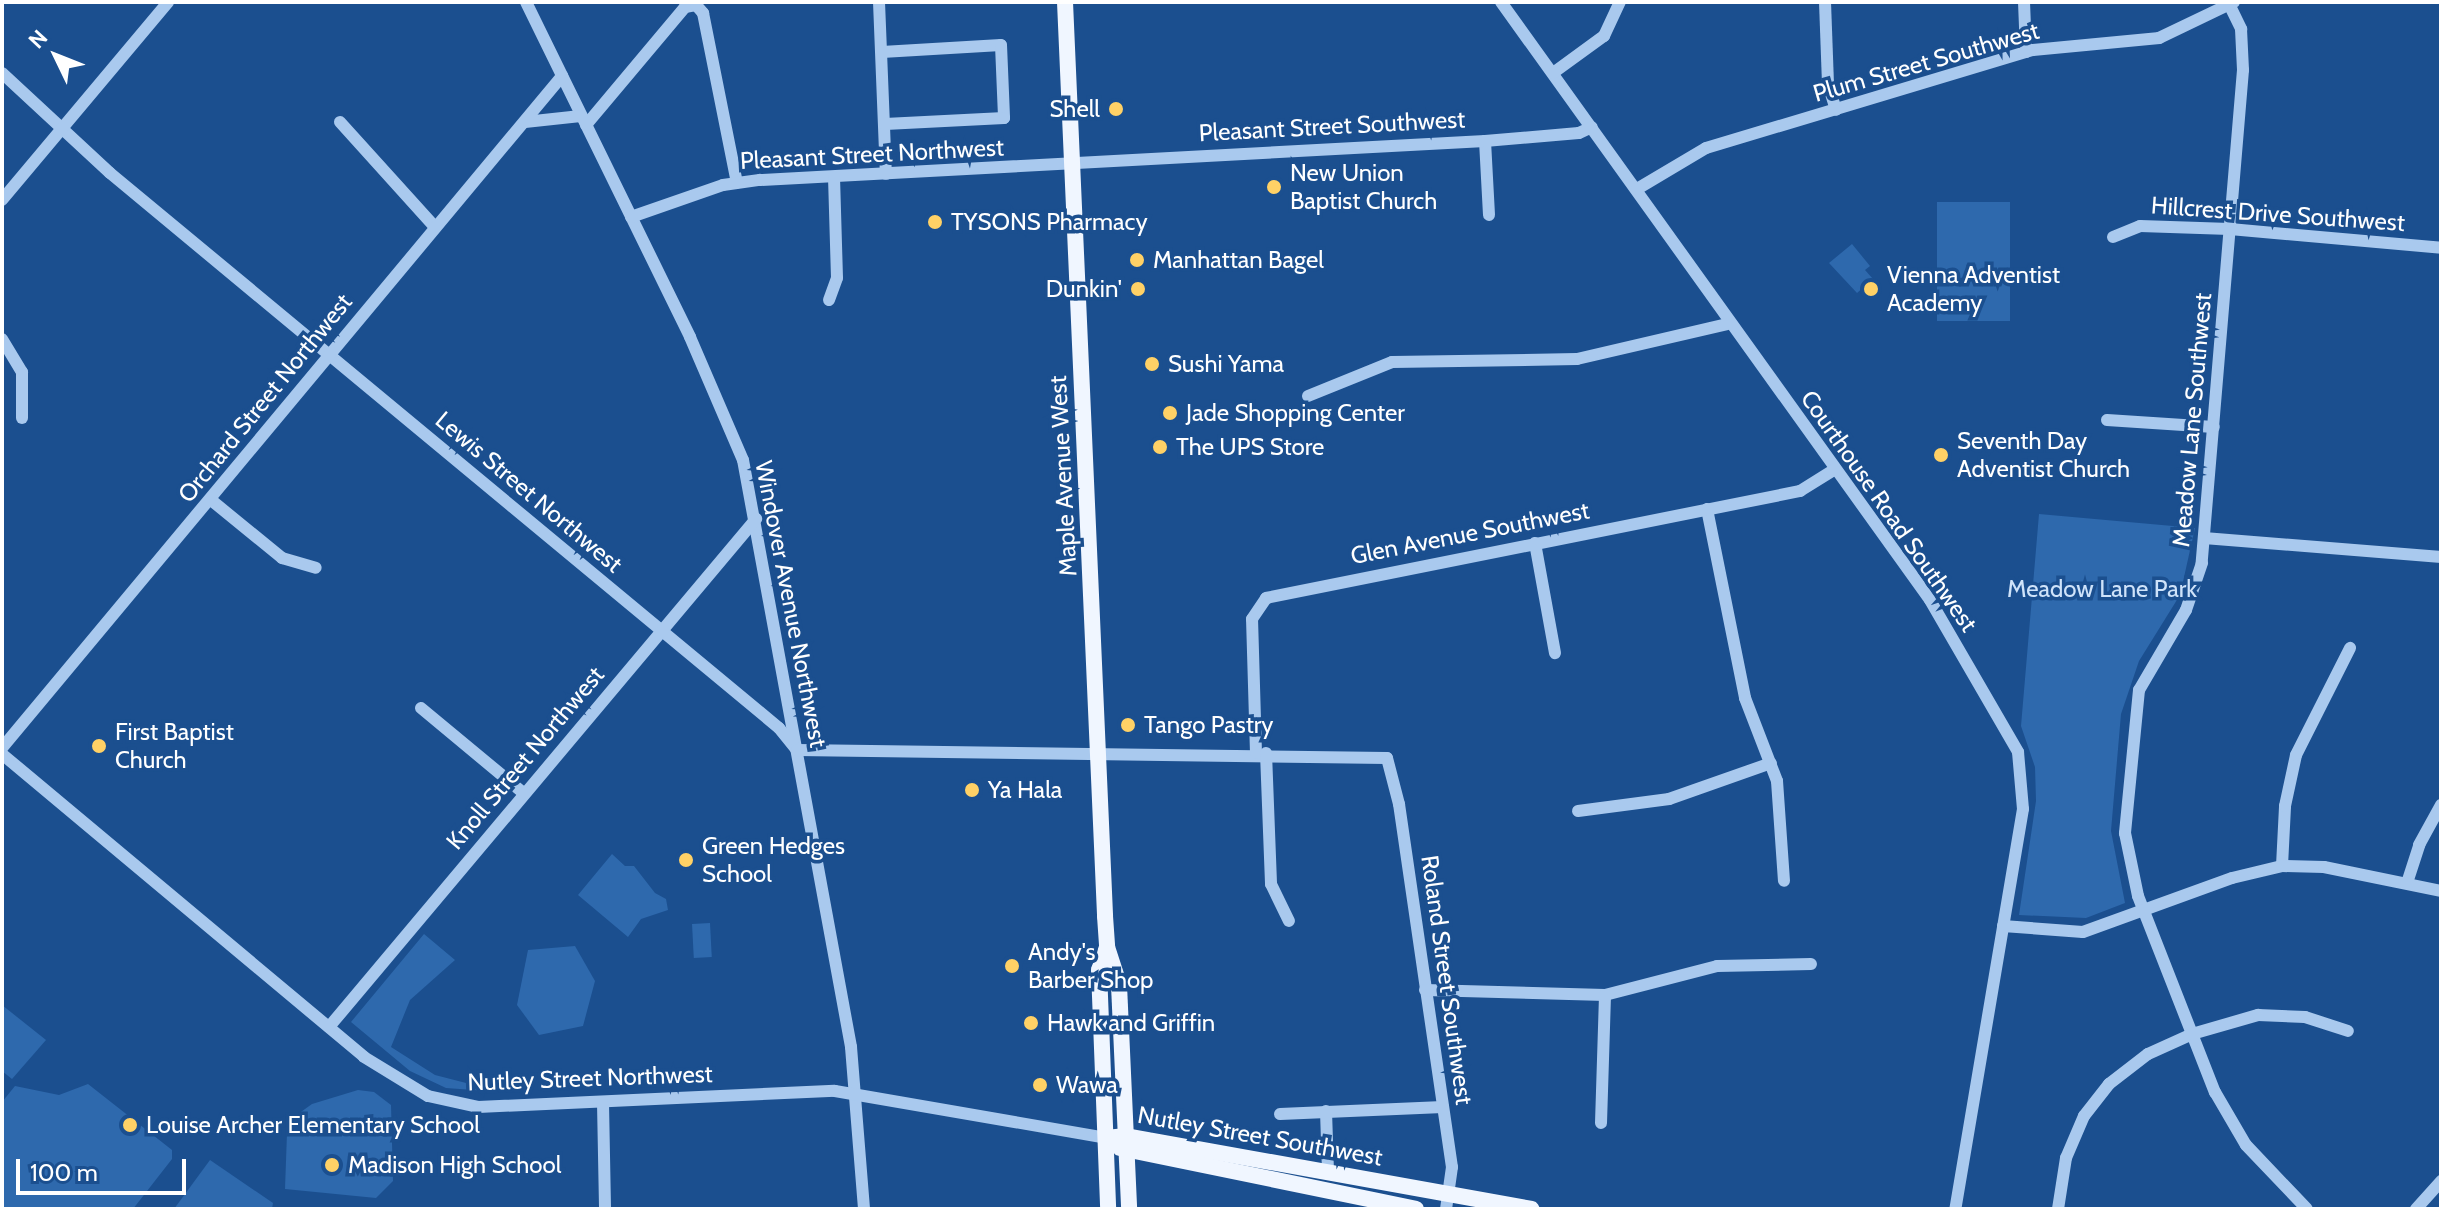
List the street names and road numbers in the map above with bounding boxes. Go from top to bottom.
street label: Plum Street Southwest [1810,16,2042,108]
street label: Pleasant Street Southwest [1198,105,1466,147]
street label: Pleasant Street Northwest [739,133,1005,175]
street label: Hillcrest Drive Southwest [2150,191,2406,237]
street label: Orchard Street Northwest [172,288,358,508]
street label: Meadow Lane Southwest [2167,292,2217,548]
street label: Maple Avenue West [1043,375,1083,577]
street label: Courthouse Road Southwest [1795,385,1983,637]
street label: Lewis Street Northwest [430,406,628,578]
street label: Windover Avenue Northwest [749,458,833,750]
street label: Glen Avenue Southwest [1348,496,1592,570]
street label: Knoll Street Northwest [440,661,610,855]
street label: Roland Street Southwest [1415,853,1479,1107]
street label: Nutley Street Northwest [467,1059,713,1097]
street label: Nutley Street Southwest [1135,1100,1385,1172]

